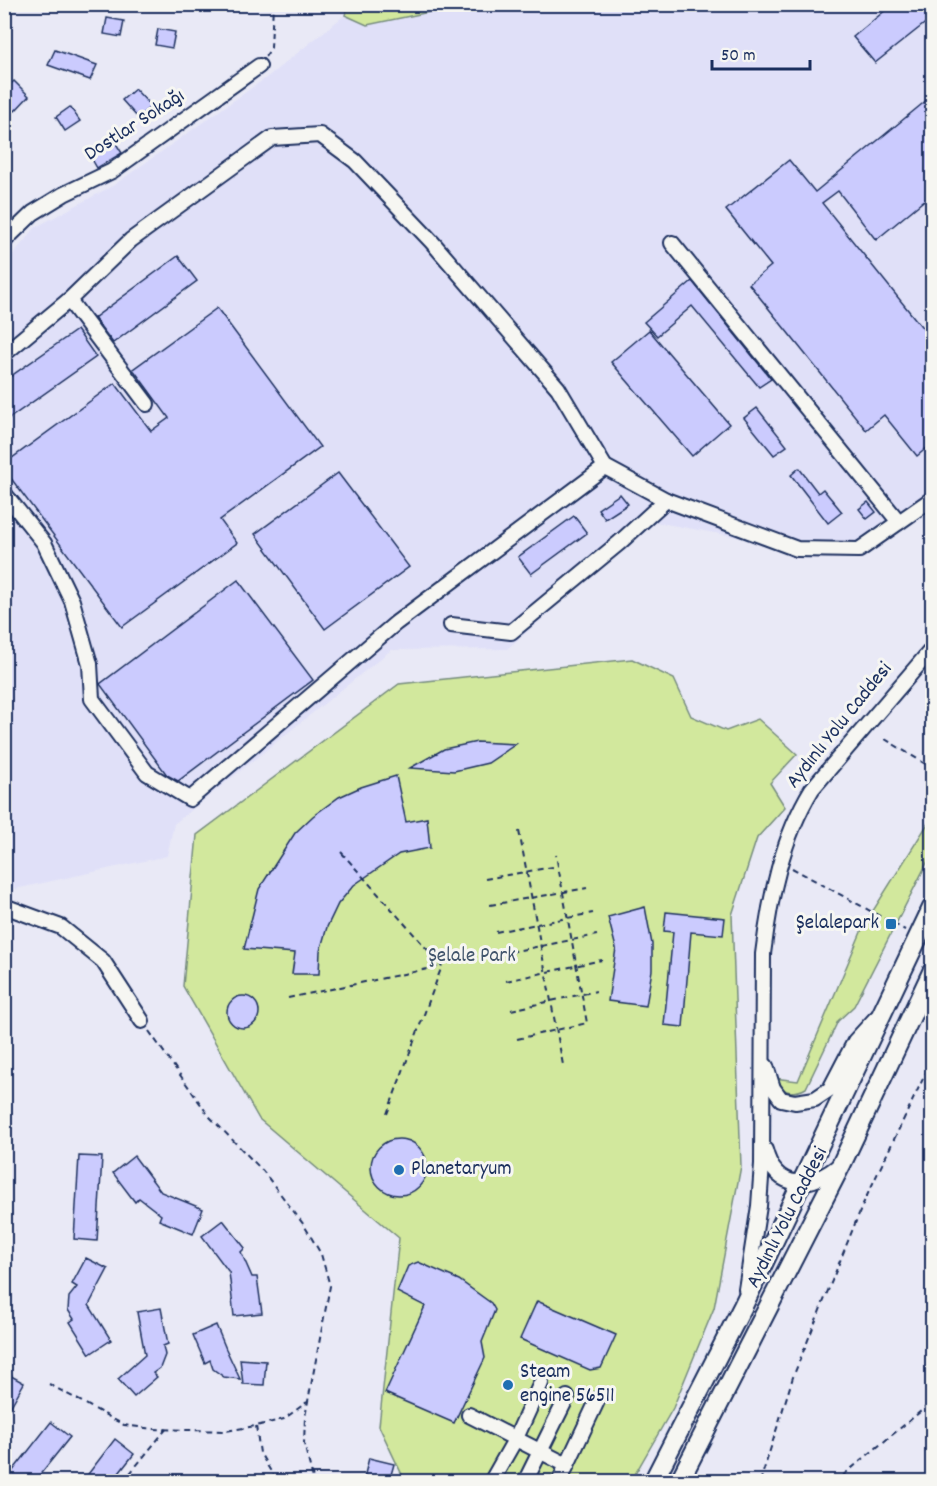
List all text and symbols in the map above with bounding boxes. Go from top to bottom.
scale bar [712,33,810,71]
text: 50 m [721,44,756,69]
street label: Dostlar Sokağı [79,82,191,170]
street label: Aydınlı Yolu Caddesi [780,656,900,796]
place label: Şelalepark [796,909,879,939]
marker: Şelalepark [884,917,898,931]
park label: Şelale Park [428,942,516,972]
street label: Aydınlı Yolu Caddesi [739,1142,837,1294]
place label: Planetaryum [411,1155,512,1185]
marker: Planetaryum [392,1163,406,1177]
place label: Steam engine 56511 [520,1358,615,1412]
marker: Steam engine 56511 [501,1378,515,1392]

